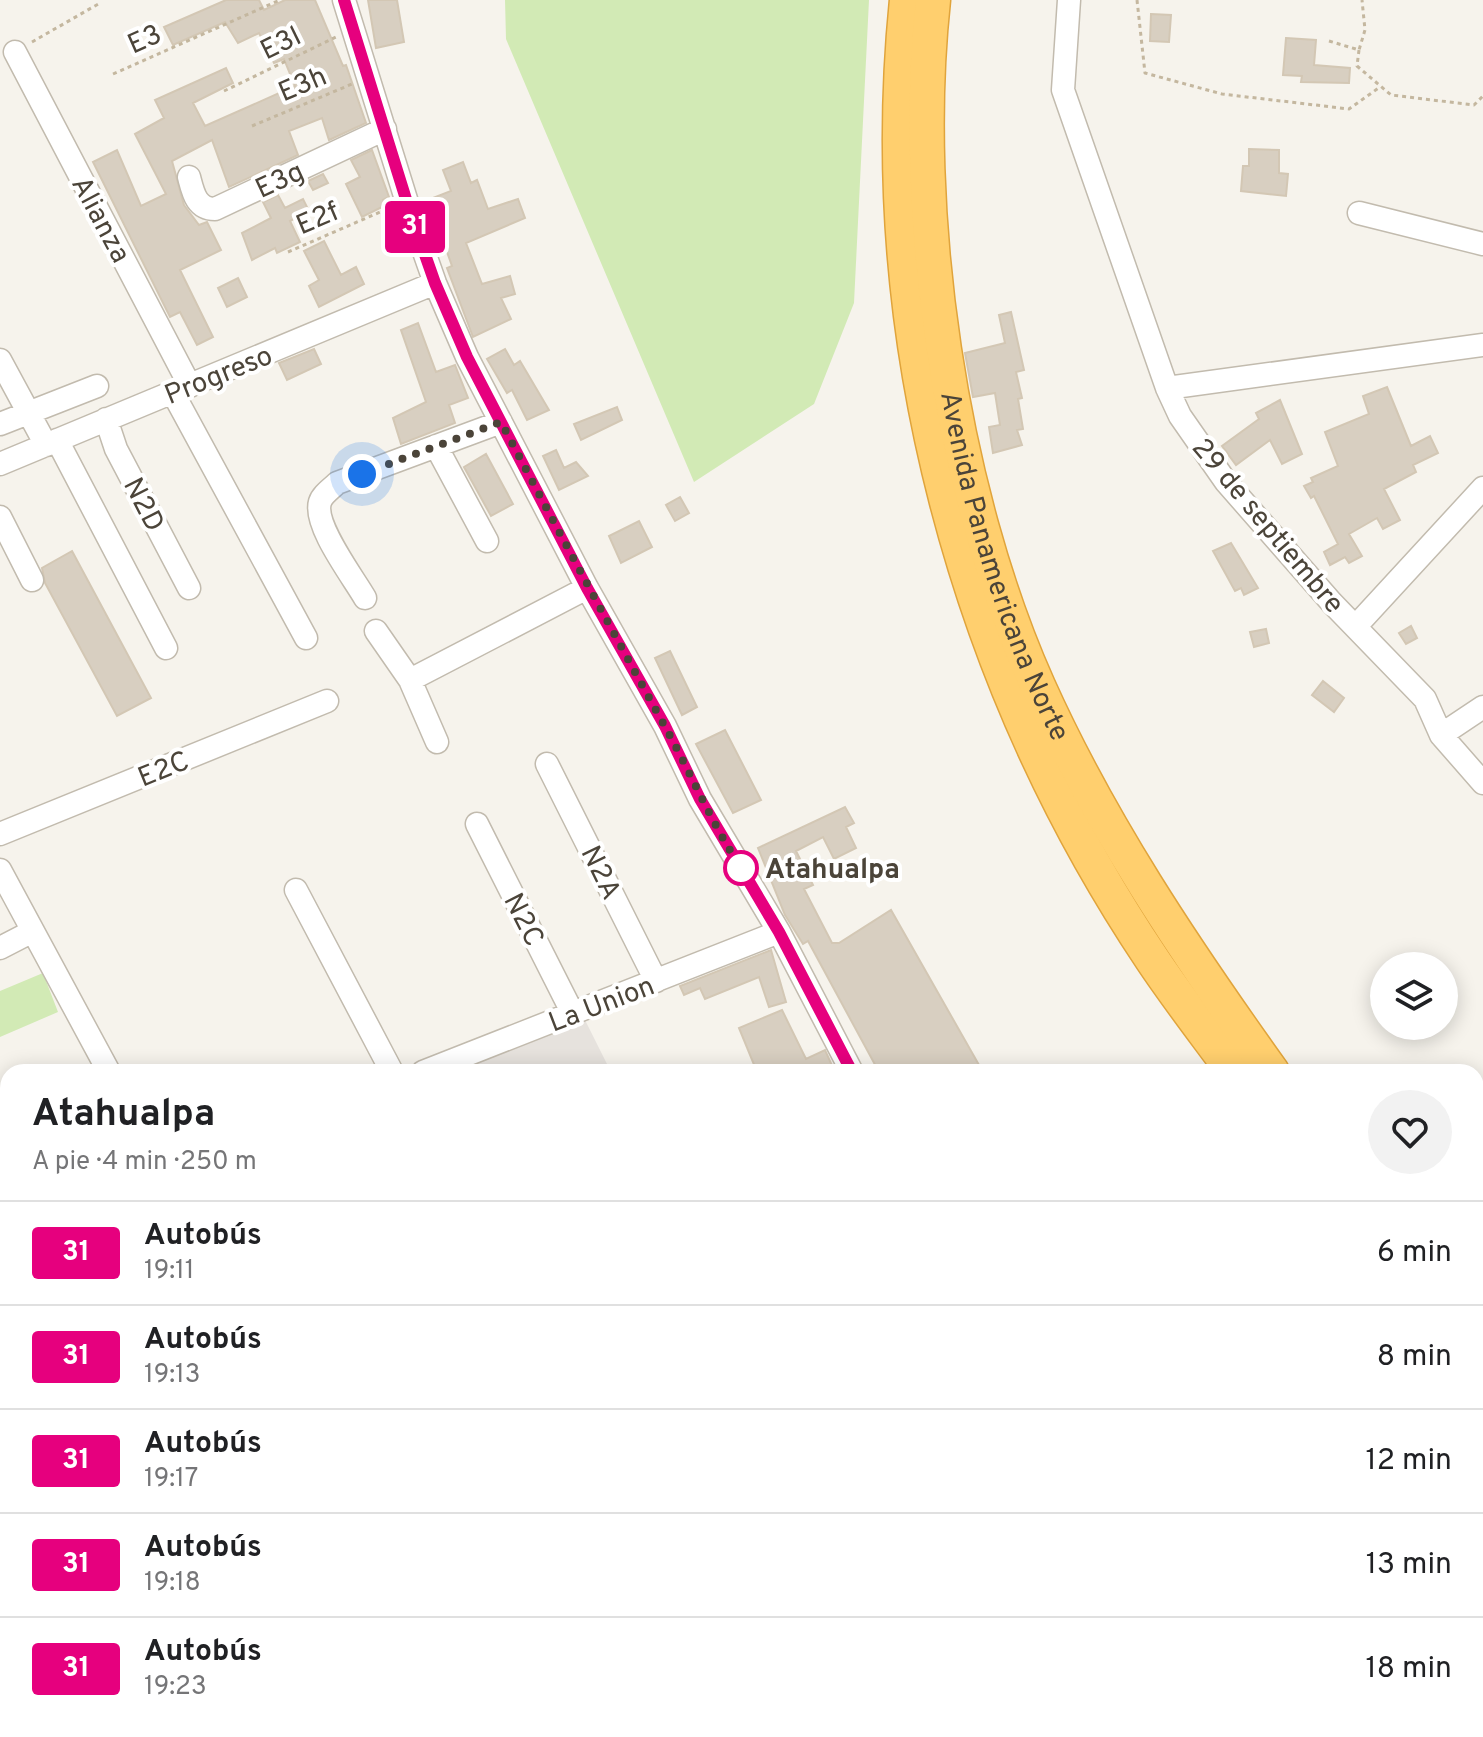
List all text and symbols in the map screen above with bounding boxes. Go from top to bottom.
street label: E3 [123,17,168,64]
street label: E3l [255,20,308,70]
street label: E3h [273,60,333,112]
street label: E3g [250,155,310,209]
street label: Alianza [62,171,137,270]
street label: E2f [291,195,345,245]
line badge: 31 [379,201,451,253]
text: 31 [401,209,429,245]
street label: Progreso [160,339,278,415]
street label: Avenida Panamericana Norte [930,389,1076,748]
street label: 29 de septiembre [1183,432,1351,622]
your location [342,454,382,494]
street label: N2D [114,472,171,539]
street label: E2C [133,744,195,797]
street label: N2A [571,840,628,906]
marker: Atahualpa [724,851,758,885]
place label: Atahualpa [765,853,900,889]
street label: N2C [494,888,551,953]
map controls [1370,952,1458,1040]
button: layers [1370,952,1458,1040]
street label: La Union [544,969,660,1042]
button: heart [1368,1090,1452,1174]
text: Atahualpa [32,1091,215,1140]
text: A pie · 4 min · 250 m [32,1146,257,1179]
text: Autobús [144,1218,262,1255]
text: 31 [62,1235,90,1271]
text: 6 min [1377,1235,1452,1272]
text: 19:11 [144,1255,194,1288]
text: Autobús [144,1322,262,1359]
text: 31 [62,1339,90,1375]
text: 8 min [1377,1339,1452,1376]
text: 19:13 [144,1359,200,1392]
text: Autobús [144,1426,262,1463]
text: 31 [62,1443,90,1479]
text: 12 min [1365,1443,1452,1480]
text: 19:17 [144,1463,198,1496]
text: Autobús [144,1530,262,1567]
text: 31 [62,1547,90,1583]
text: 13 min [1366,1547,1452,1584]
text: 19:18 [144,1567,201,1600]
text: Autobús [144,1634,262,1671]
text: 31 [62,1651,90,1687]
text: 18 min [1366,1651,1452,1688]
text: 19:23 [144,1671,207,1704]

